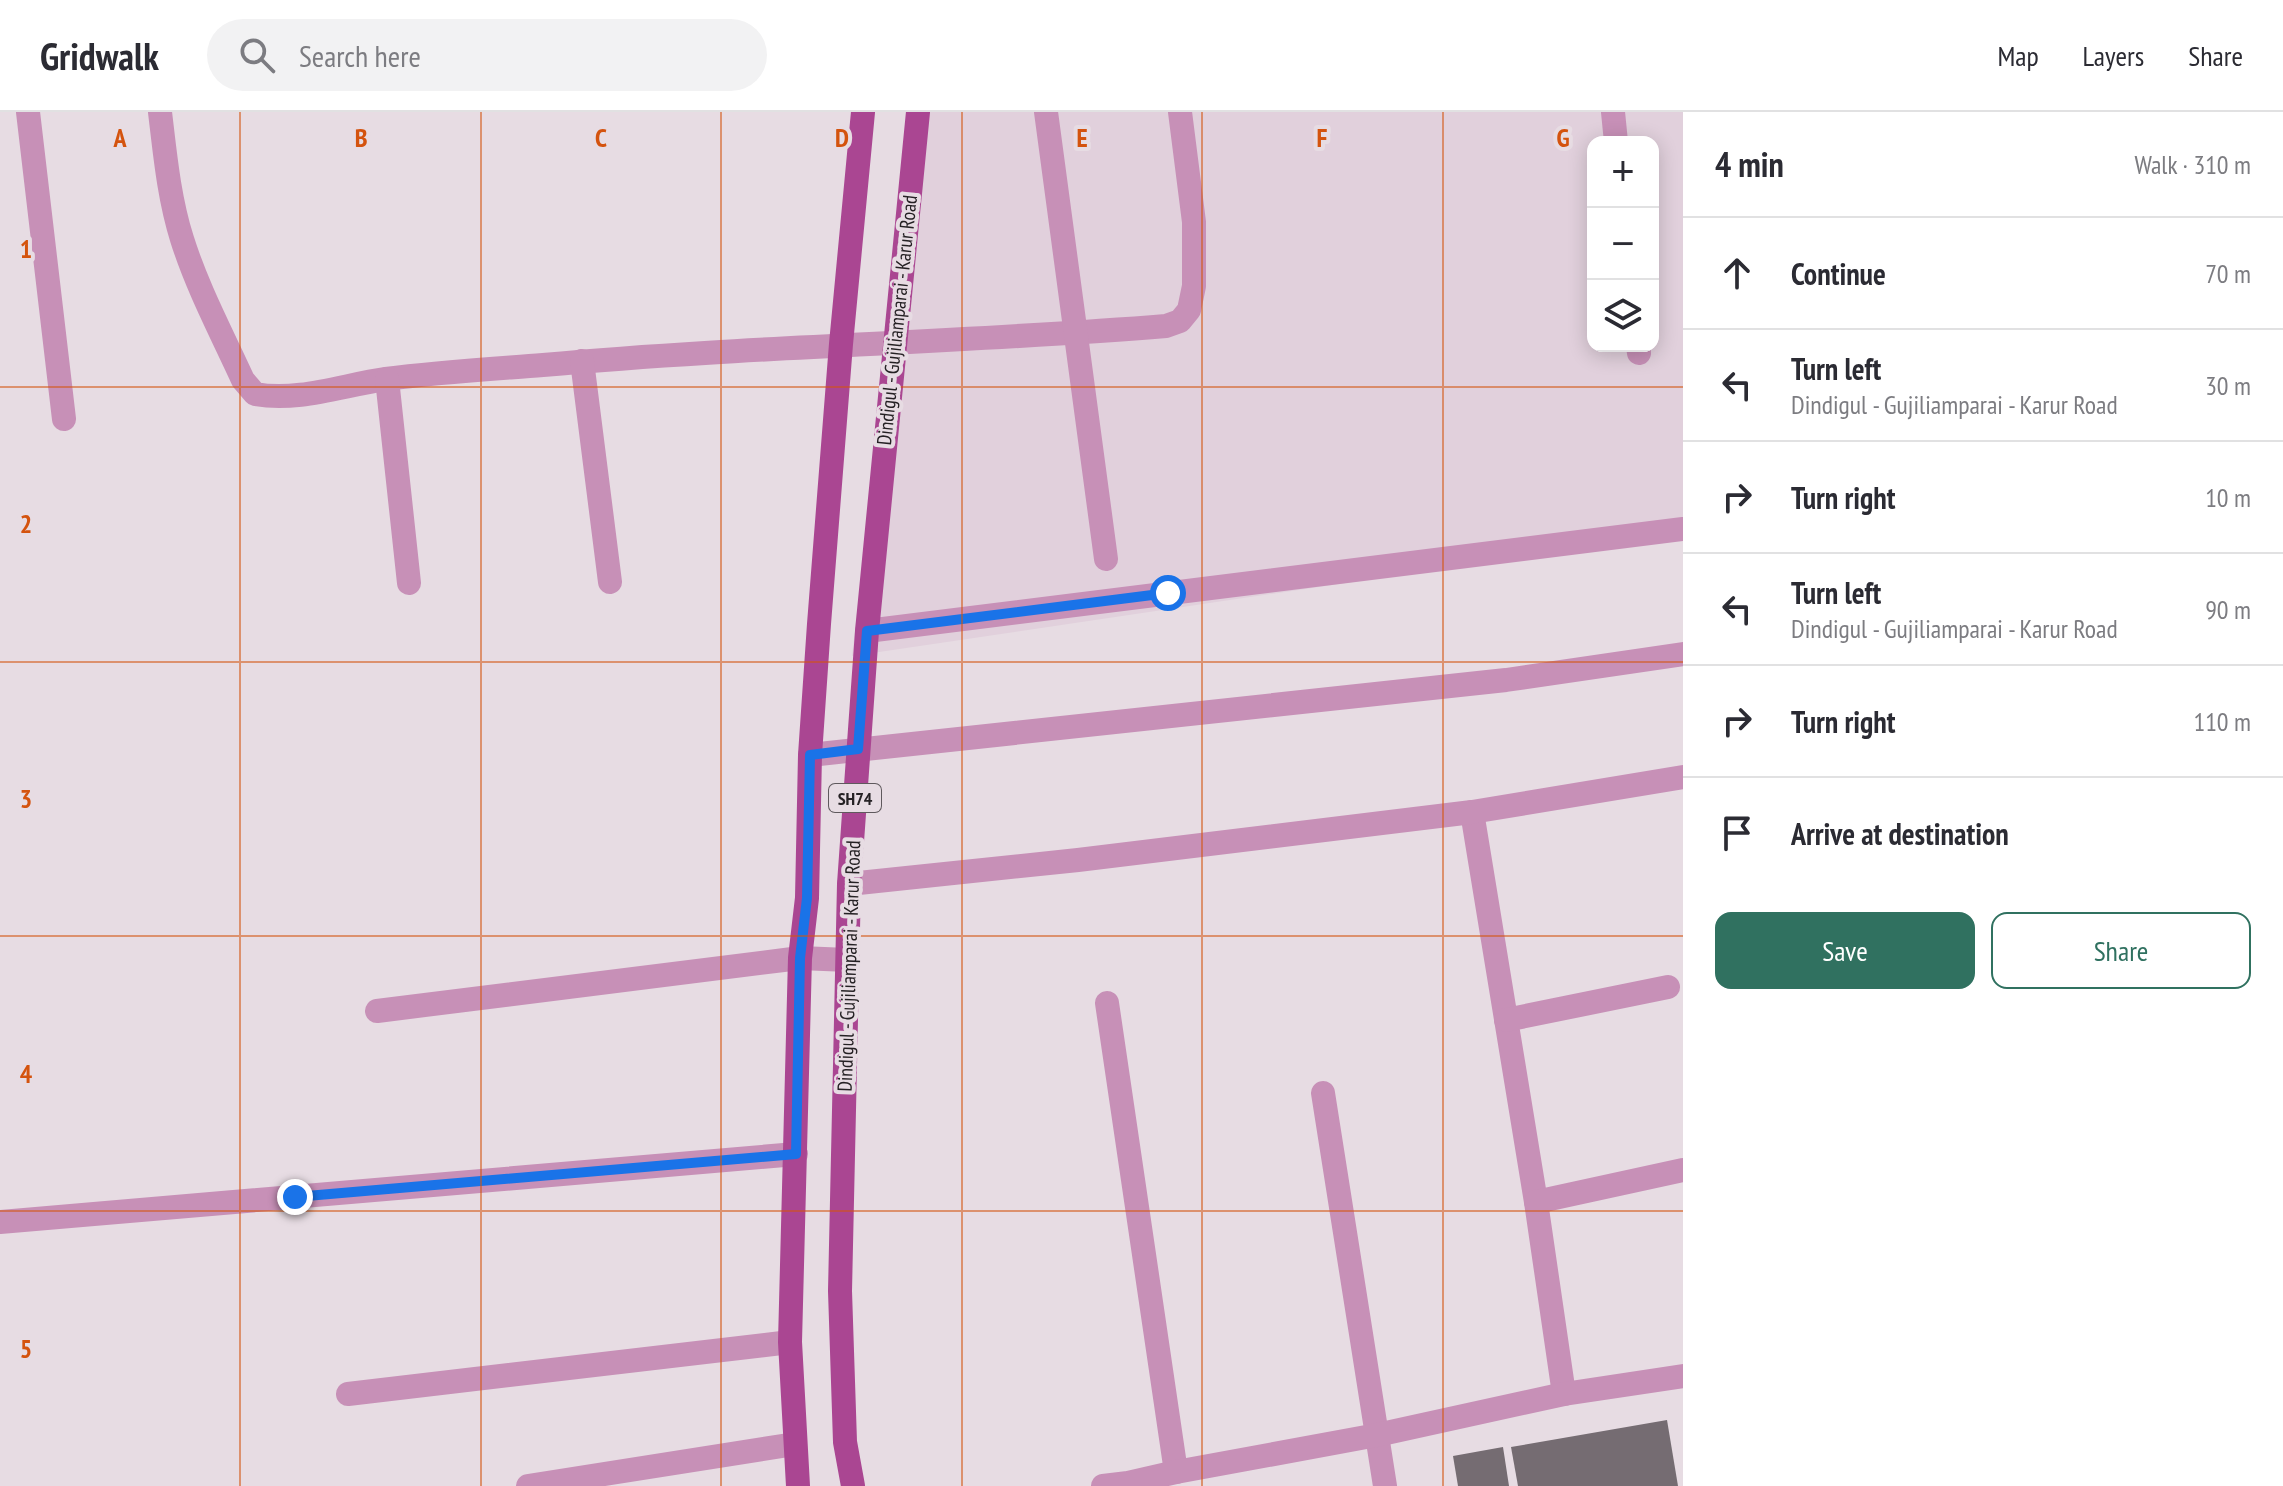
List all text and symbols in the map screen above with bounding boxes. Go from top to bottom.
search box [207,19,767,91]
text: Gridwalk [40,31,159,80]
icon: search [235,33,279,77]
text: Search here [299,36,421,75]
text: Map [1997,37,2039,74]
text: Layers [2083,37,2144,74]
text: Share [2188,37,2243,74]
text: A [112,121,127,154]
text: B [355,121,368,154]
text: C [595,121,607,154]
text: D [835,121,849,154]
text: E [1076,121,1088,154]
text: F [1317,121,1328,154]
text: G [1556,121,1570,154]
map controls [1587,136,1659,352]
button: + [1587,136,1659,208]
text: 4 min [1715,142,1784,186]
text: Walk · 310 m [2134,148,2251,181]
street label: Dindigul - Gujiliamparai - Karur Road [871,194,923,446]
button: − [1587,208,1659,280]
text: 1 [20,232,32,265]
icon: ahead [1715,251,1759,295]
text: Continue [1791,254,1886,293]
text: 70 m [2205,257,2251,290]
button: layers [1587,280,1659,352]
text: Turn left [1791,349,1881,388]
icon: left [1715,363,1759,407]
text: 30 m [2205,369,2251,402]
text: Dindigul - Gujiliamparai - Karur Road [1791,388,2118,421]
icon: right [1715,475,1759,519]
text: Turn right [1791,478,1895,517]
text: 10 m [2205,481,2251,514]
text: 2 [20,507,32,540]
text: Turn left [1791,573,1881,612]
route start [1150,575,1186,611]
icon: left [1715,587,1759,631]
text: 90 m [2205,593,2251,626]
text: Dindigul - Gujiliamparai - Karur Road [1791,612,2118,645]
icon: right [1715,699,1759,743]
text: Turn right [1791,702,1895,741]
text: 110 m [2193,705,2251,738]
text: 3 [20,782,32,815]
road number: SH74 [829,784,881,812]
icon: arrive [1715,811,1759,855]
text: Arrive at destination [1791,814,2009,853]
street label: Dindigul - Gujiliamparai - Karur Road [832,840,866,1092]
button: Save [1715,912,1975,989]
button: Share [1991,912,2251,989]
text: 4 [20,1057,33,1090]
route end [277,1179,313,1215]
text: 5 [20,1332,32,1365]

